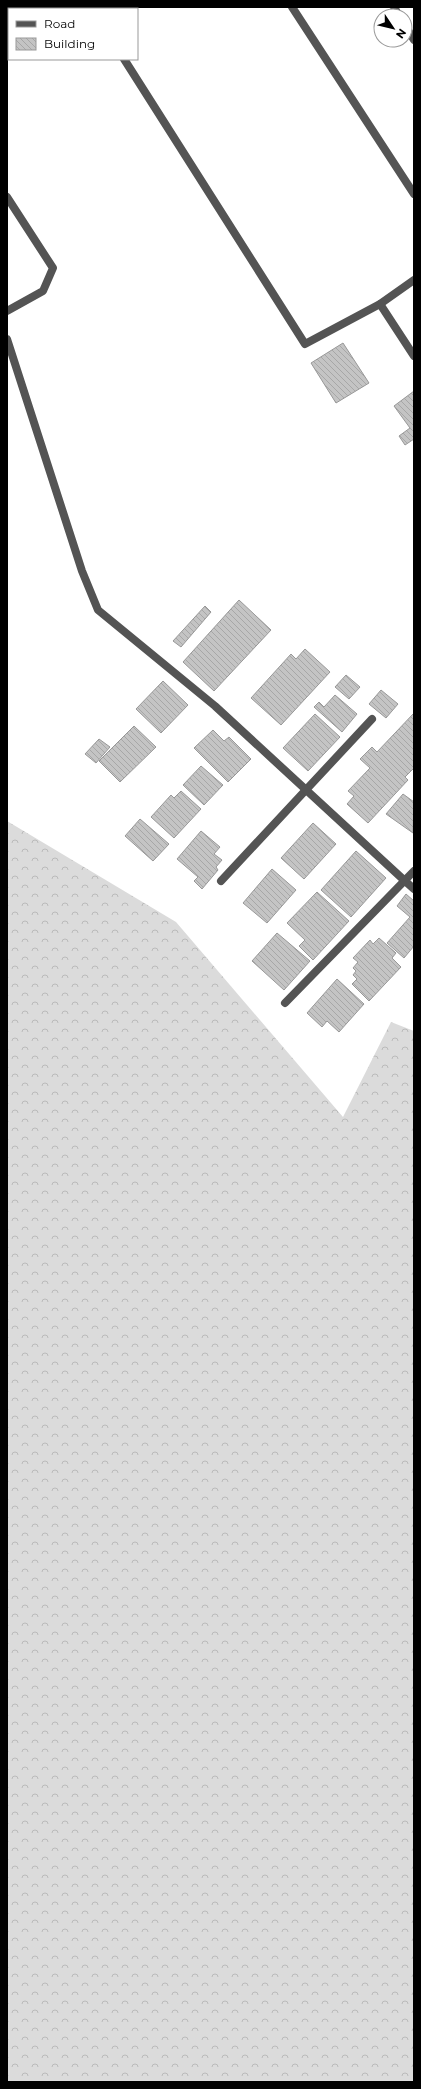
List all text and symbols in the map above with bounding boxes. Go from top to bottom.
legend [8,8,138,60]
north arrow [373,8,413,48]
text: Road [44,16,75,31]
text: N [393,26,409,41]
text: Building [44,36,95,51]

